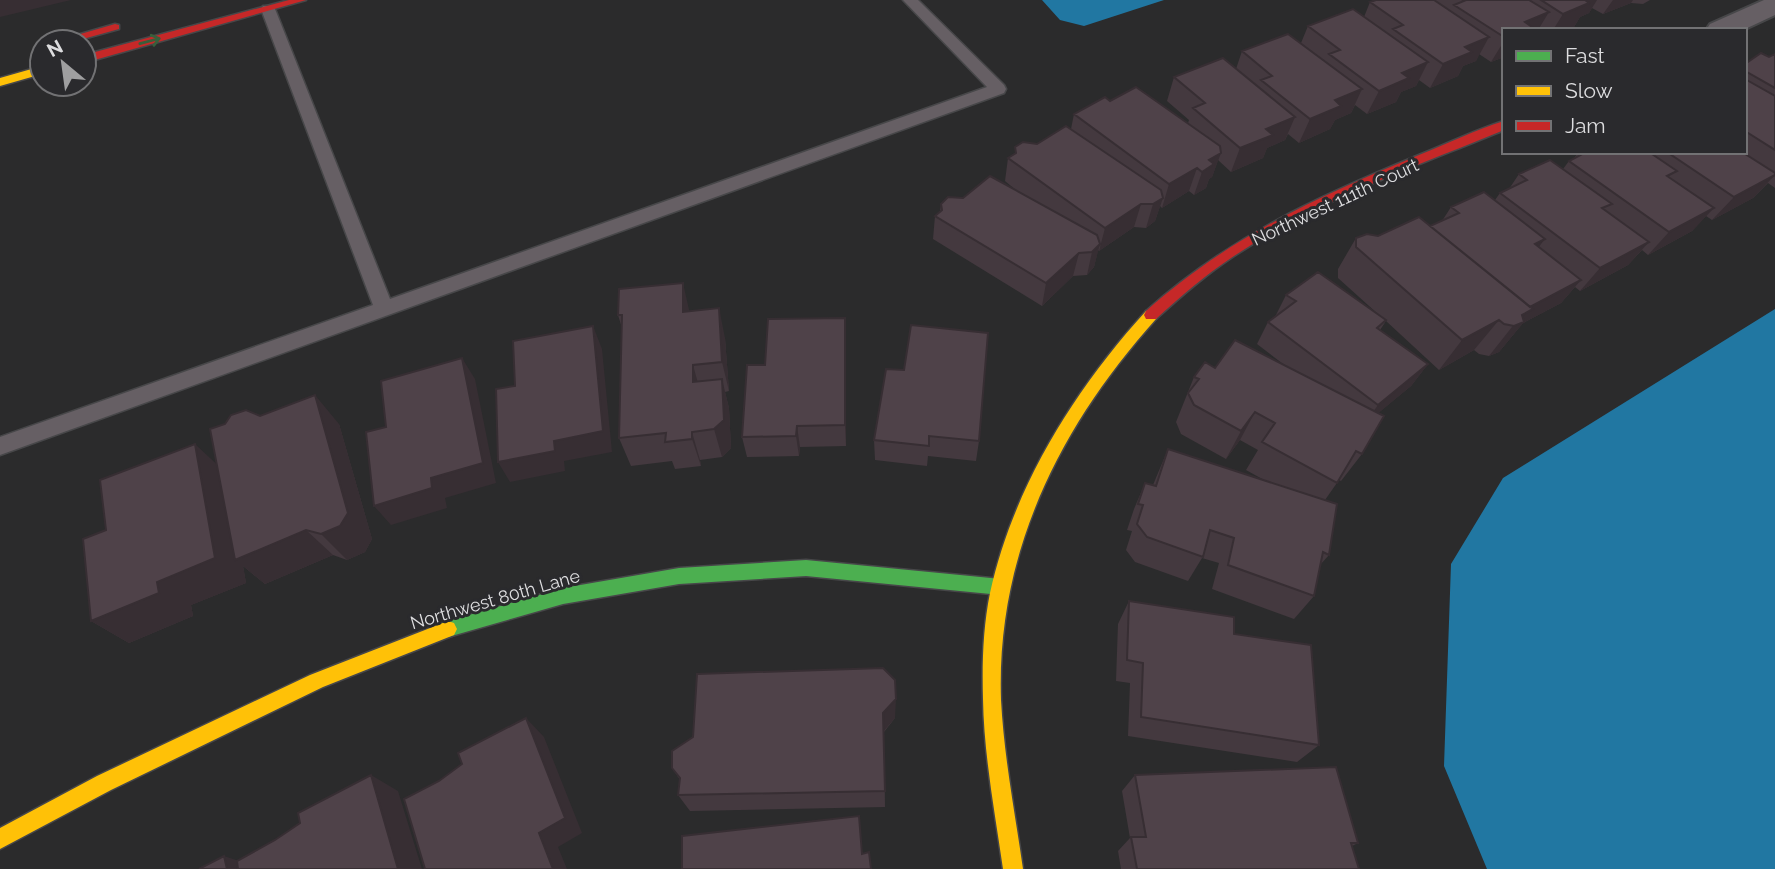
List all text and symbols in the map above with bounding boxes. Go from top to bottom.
north arrow [28,28,98,98]
legend [1502,28,1747,154]
one-way arrow [138,34,161,47]
text: N [43,35,66,61]
text: Fast [1565,43,1605,68]
text: Slow [1565,78,1613,103]
text: Jam [1565,113,1606,138]
street label: Northwest 111th Court [1248,154,1422,250]
street label: Northwest 80th Lane [408,565,583,633]

